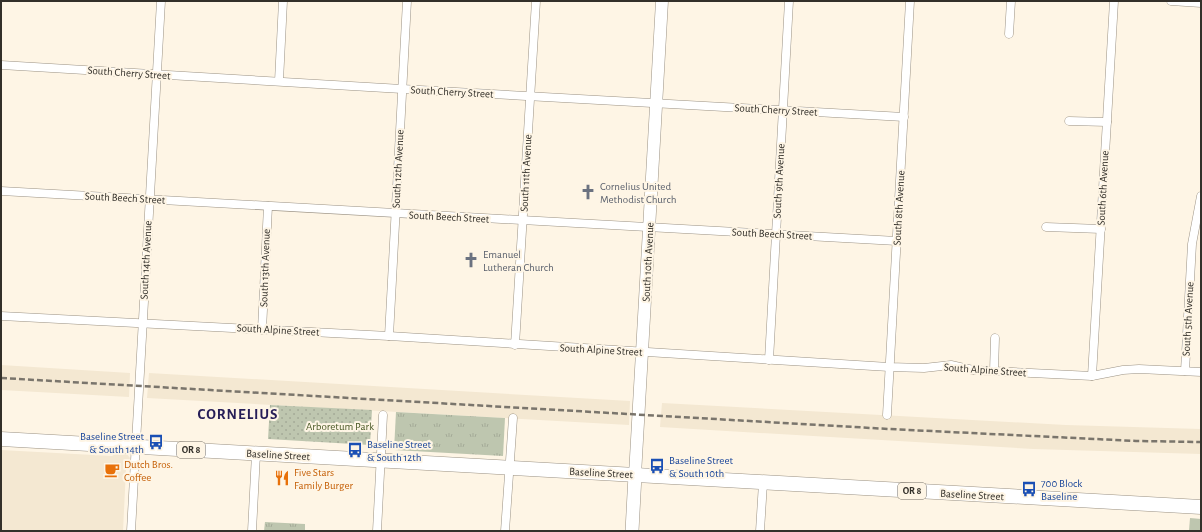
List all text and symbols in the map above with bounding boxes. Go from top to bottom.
street label: South Cherry Street [87,65,171,81]
street label: South Cherry Street [410,84,494,100]
street label: South Cherry Street [734,102,818,118]
street label: South 12th Avenue [390,129,406,209]
street label: South 11th Avenue [518,134,534,212]
street label: South 9th Avenue [772,143,786,219]
street label: South 6th Avenue [1096,150,1110,226]
street label: South 8th Avenue [892,170,906,246]
place label: Cornelius United Methodist Church [600,181,676,205]
church icon: Cornelius United Methodist Church [579,183,597,201]
street label: South Beech Street [84,190,166,206]
street label: South Beech Street [408,209,490,225]
street label: South 14th Avenue [138,220,154,300]
street label: South 10th Avenue [640,222,656,302]
street label: South Beech Street [731,226,813,242]
street label: South 13th Avenue [258,229,272,307]
place label: Emanuel Lutheran Church [483,249,554,273]
church icon: Emanuel Lutheran Church [462,251,480,269]
street label: South 5th Avenue [1181,281,1195,357]
street label: South Alpine Street [236,322,320,338]
street label: South Alpine Street [559,342,643,358]
street label: South Alpine Street [943,362,1027,378]
district label: CORNELIUS [197,407,279,422]
park label: Arboretum Park [306,421,374,432]
place label: Baseline Street & South 14th [80,431,144,455]
bus stop icon: Baseline Street & South 14th [147,433,165,451]
place label: Baseline Street & South 12th [367,439,431,463]
bus stop icon: Baseline Street & South 12th [346,441,364,459]
road number: OR 8 [177,442,205,458]
street label: Baseline Street [246,448,311,462]
place label: Baseline Street & South 10th [669,455,733,479]
bus stop icon: Baseline Street & South 10th [648,457,666,475]
place label: Dutch Bros. Coffee [124,459,173,483]
cafe icon: Dutch Bros. Coffee [103,461,121,479]
street label: Baseline Street [569,466,634,480]
place label: Five Stars Family Burger [294,467,353,491]
restaurant icon: Five Stars Family Burger [273,469,291,487]
place label: 700 Block Baseline [1041,478,1082,502]
bus stop icon: 700 Block Baseline [1020,480,1038,498]
road number: OR 8 [898,483,926,499]
street label: Baseline Street [940,488,1005,502]

